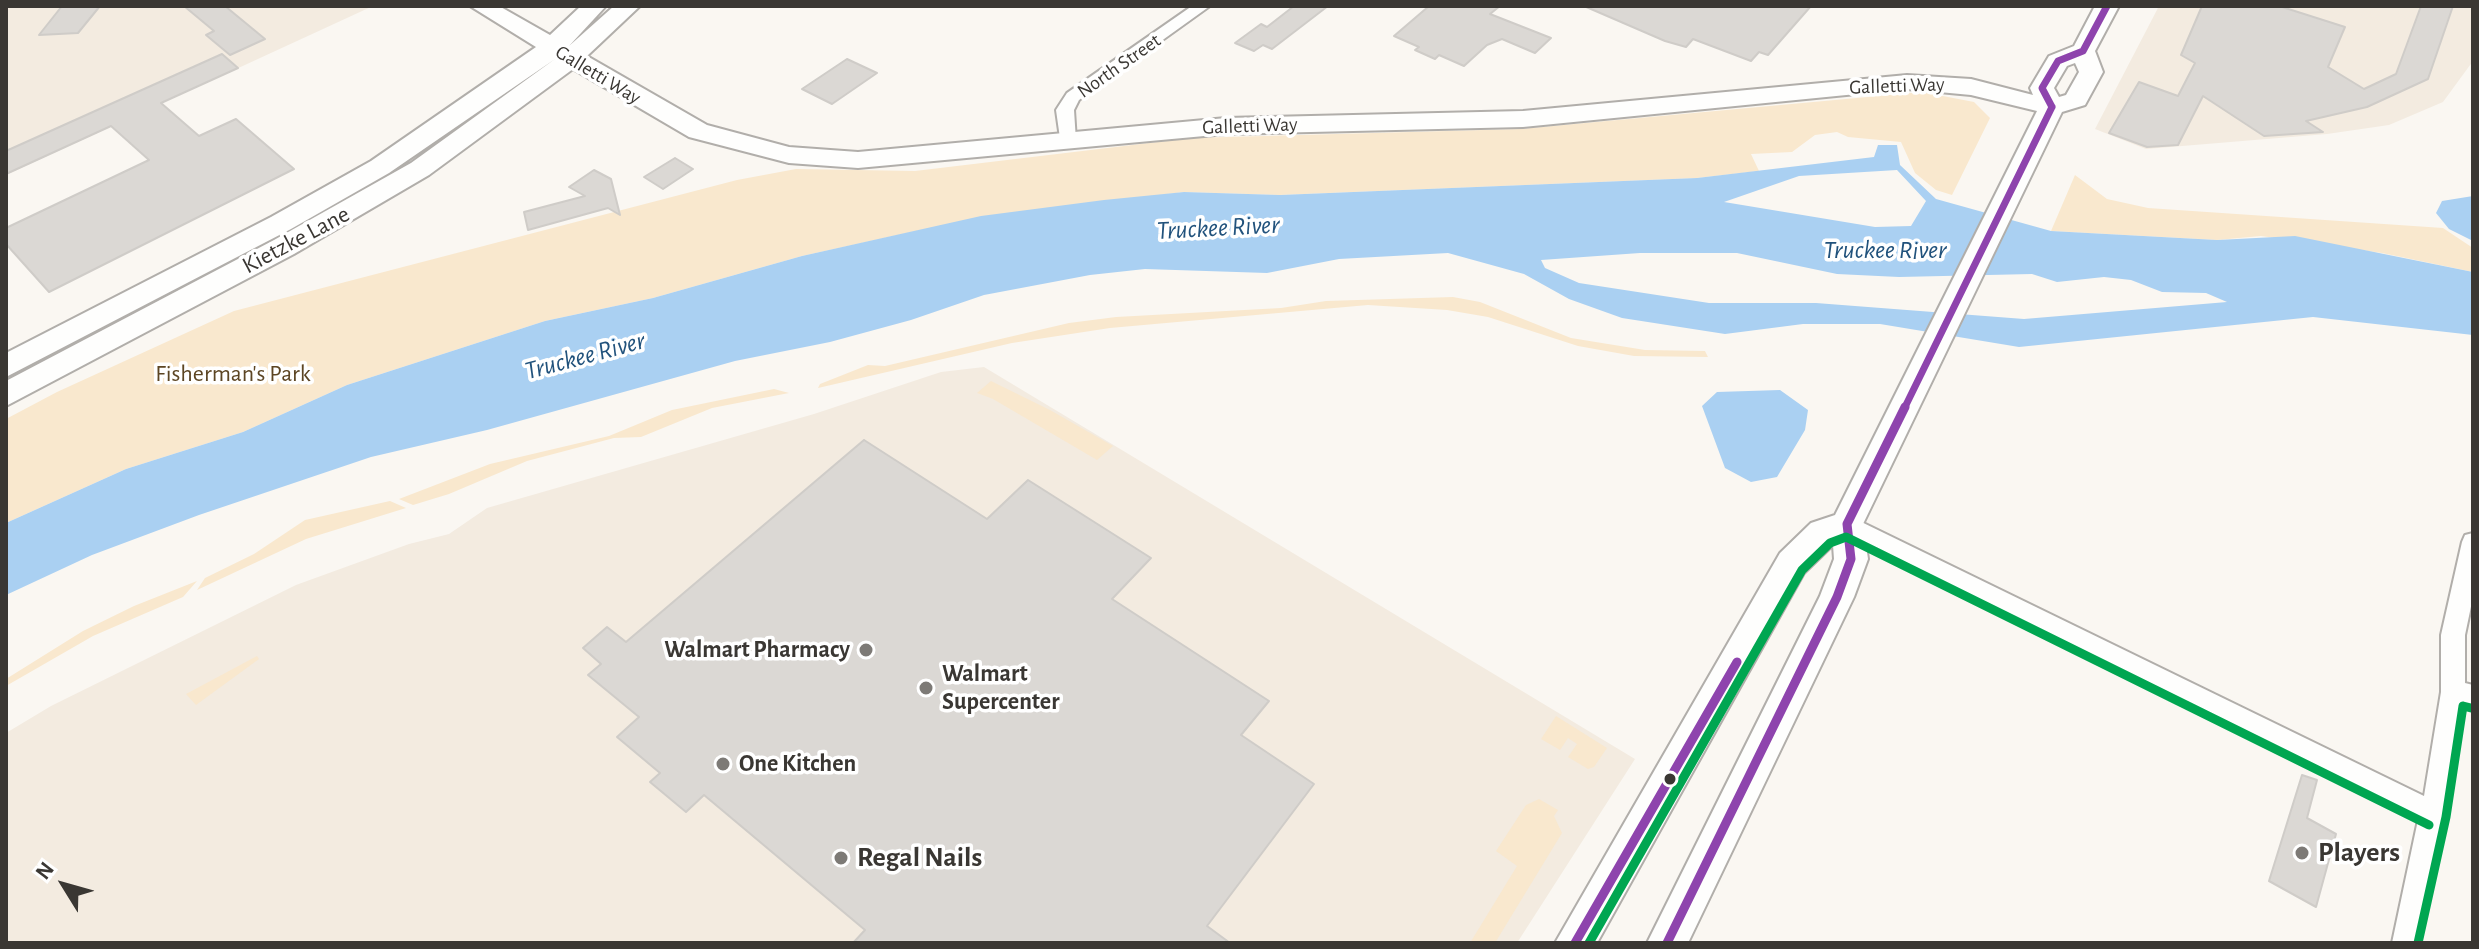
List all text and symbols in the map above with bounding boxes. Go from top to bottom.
street label: North Street [1073,28,1165,104]
street label: Galletti Way [551,40,645,110]
street label: Galletti Way [1849,72,1945,100]
street label: Galletti Way [1202,112,1298,140]
street label: Kietzke Lane [237,200,355,280]
water label: Truckee River [1156,209,1280,247]
water label: Truckee River [1823,234,1947,266]
water label: Truckee River [522,325,648,387]
park label: Fisherman's Park [155,360,311,388]
place label: Walmart Pharmacy [664,636,850,664]
marker: Walmart Pharmacy [857,641,875,659]
place label: Walmart Supercenter [942,660,1059,716]
marker: Walmart Supercenter [917,679,935,697]
place label: One Kitchen [739,750,856,778]
marker: One Kitchen [714,755,732,773]
unlabelled marker [1662,771,1678,787]
place label: Players [2318,836,2400,870]
place label: Regal Nails [857,841,982,875]
marker: Players [2293,844,2311,862]
north arrow [24,845,104,925]
marker: Regal Nails [832,849,850,867]
text: N [31,858,58,883]

